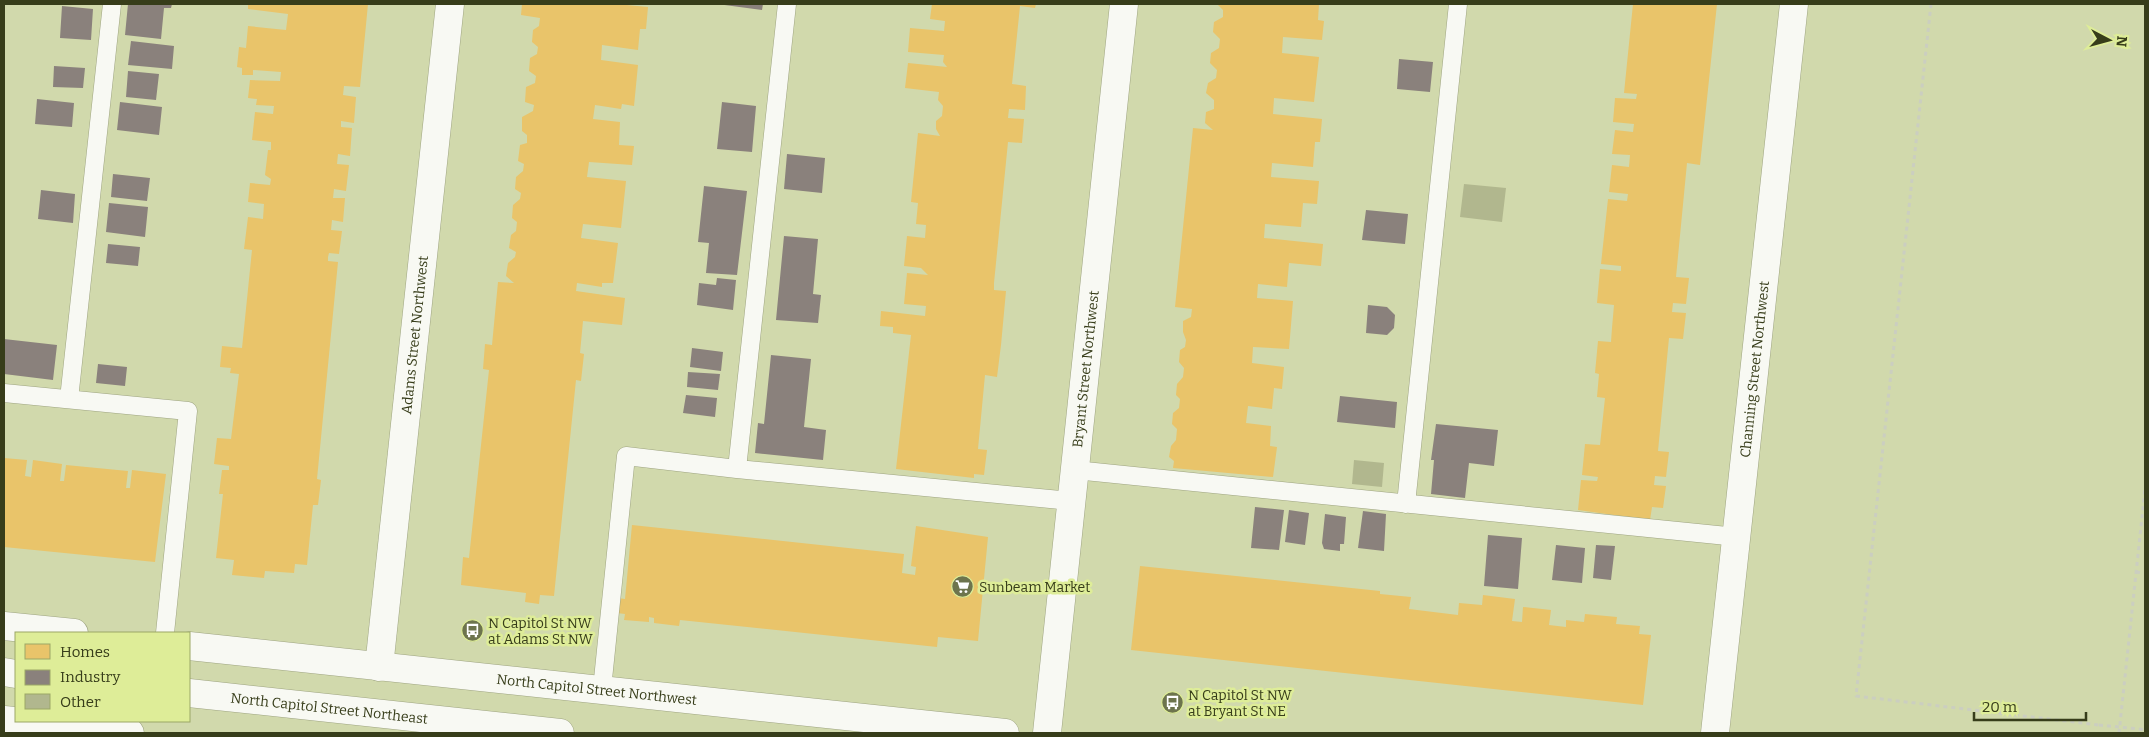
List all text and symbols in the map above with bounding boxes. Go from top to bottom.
north arrow [2084,15,2134,65]
text: N [2112,35,2130,48]
street label: Adams Street Northwest [398,255,432,415]
street label: Channing Street Northwest [1736,280,1772,458]
street label: Bryant Street Northwest [1069,290,1102,448]
supermarket icon: Sunbeam Market [951,575,975,599]
place label: Sunbeam Market [979,579,1090,596]
place label: N Capitol St NW at Adams St NW [488,615,594,648]
bus stop icon: N Capitol St NW at Adams St NW [460,619,484,643]
legend [15,632,190,722]
text: Homes [60,643,110,661]
text: Industry [60,668,120,686]
street label: North Capitol Street Northwest [496,670,698,709]
place label: N Capitol St NW at Bryant St NE [1188,687,1292,720]
street label: North Capitol Street Northeast [230,689,429,727]
scale bar [1974,690,2086,722]
bus stop icon: N Capitol St NW at Bryant St NE [1160,691,1184,715]
text: Other [60,693,101,711]
text: 20 m [1982,698,2018,716]

